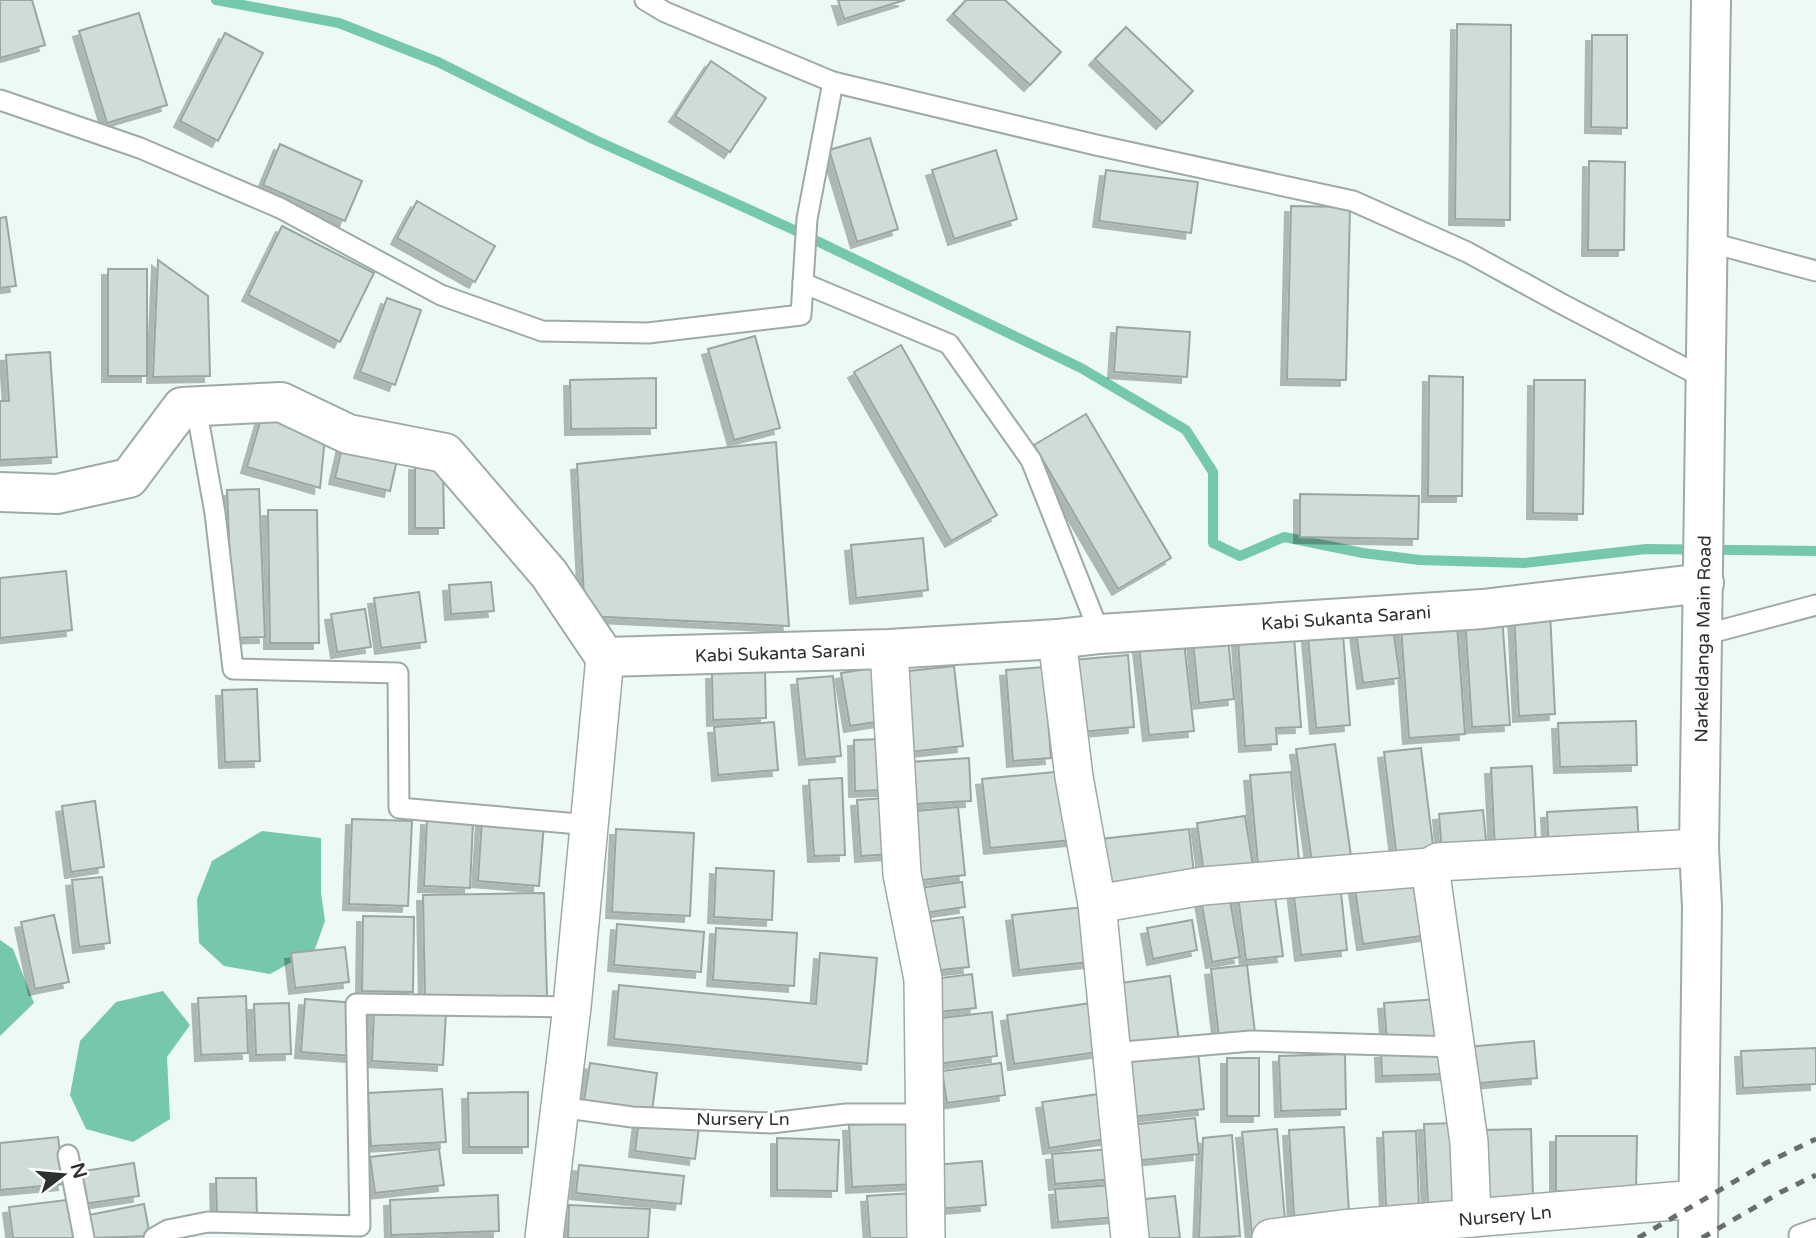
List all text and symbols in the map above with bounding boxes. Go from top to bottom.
street label: Narkeldanga Main Road [1690,535,1716,743]
street label: Kabi Sukanta Sarani [1260,601,1432,635]
street label: Kabi Sukanta Sarani [694,639,866,667]
street label: Nursery Ln [696,1108,790,1130]
north arrow [28,1140,98,1210]
text: N [66,1160,91,1181]
street label: Nursery Ln [1457,1201,1553,1231]

